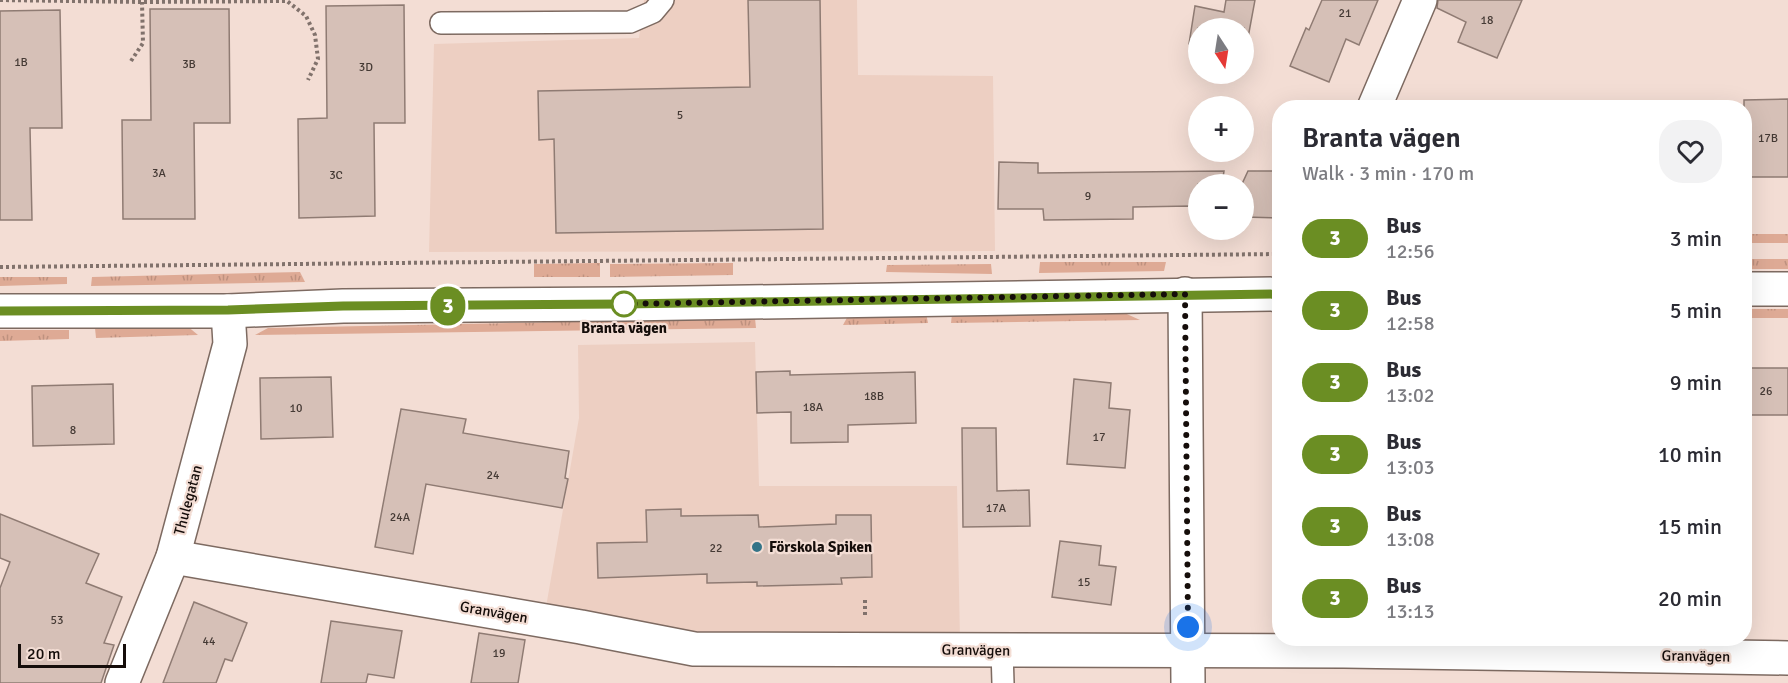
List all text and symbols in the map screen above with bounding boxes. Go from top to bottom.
house number: 21 [1339,6,1351,21]
house number: 18 [1481,13,1493,28]
north arrow [1188,18,1254,84]
map controls [1188,18,1254,240]
house number: 1B [14,55,28,70]
house number: 3B [182,57,196,72]
house number: 3D [359,60,373,75]
button: + [1188,96,1254,162]
house number: 5 [677,108,683,123]
button: heart [1659,120,1722,183]
text: Branta vägen [1302,121,1461,155]
house number: 17B [1758,131,1778,146]
text: Walk · 3 min · 170 m [1302,161,1474,186]
house number: 3A [152,166,167,181]
house number: 3C [329,168,343,183]
button: − [1188,174,1254,240]
house number: 9 [1085,189,1091,204]
text: Bus [1386,212,1421,239]
text: 3 [1329,225,1341,251]
text: 3 min [1670,225,1722,252]
text: 12:56 [1386,239,1435,264]
text: Bus [1386,284,1421,311]
line badge: 3 [428,286,468,326]
marker: Branta vägen [611,291,637,317]
text: 3 [442,293,454,319]
text: 3 [1329,297,1341,323]
text: 5 min [1670,297,1722,324]
text: 12:58 [1386,311,1435,336]
place label: Branta vägen [581,319,667,337]
text: Bus [1386,356,1421,383]
text: 3 [1329,369,1341,395]
text: 9 min [1670,369,1722,396]
text: 13:02 [1386,383,1435,408]
house number: 26 [1760,384,1772,399]
house number: 18B [864,389,884,404]
house number: 18A [803,400,824,415]
house number: 10 [290,401,302,416]
house number: 8 [70,423,76,438]
text: Bus [1386,428,1421,455]
house number: 17 [1093,430,1105,445]
text: 3 [1329,441,1341,467]
text: 10 min [1658,441,1722,468]
text: 13:03 [1386,455,1435,480]
street label: Thulegatan [170,463,206,537]
house number: 24 [487,468,500,483]
text: Bus [1386,500,1421,527]
house number: 17A [986,501,1007,516]
house number: 24A [390,510,411,525]
text: 3 [1329,513,1341,539]
text: 15 min [1658,513,1722,540]
text: 13:08 [1386,527,1435,552]
place label: Förskola Spiken [769,538,872,556]
marker: Förskola Spiken [750,540,764,554]
house number: 22 [710,541,722,556]
text: Bus [1386,572,1421,599]
house number: 15 [1078,575,1090,590]
text: 3 [1329,585,1341,611]
text: 20 min [1658,585,1722,612]
street label: Granvägen [459,597,529,627]
text: 13:13 [1386,599,1435,624]
your location [1173,612,1203,642]
house number: 53 [51,613,63,628]
house number: 44 [203,634,216,649]
street label: Granvägen [942,640,1010,660]
scale bar [18,641,126,668]
text: 20 m [27,644,61,664]
house number: 19 [493,646,505,661]
street label: Granvägen [1662,646,1730,666]

